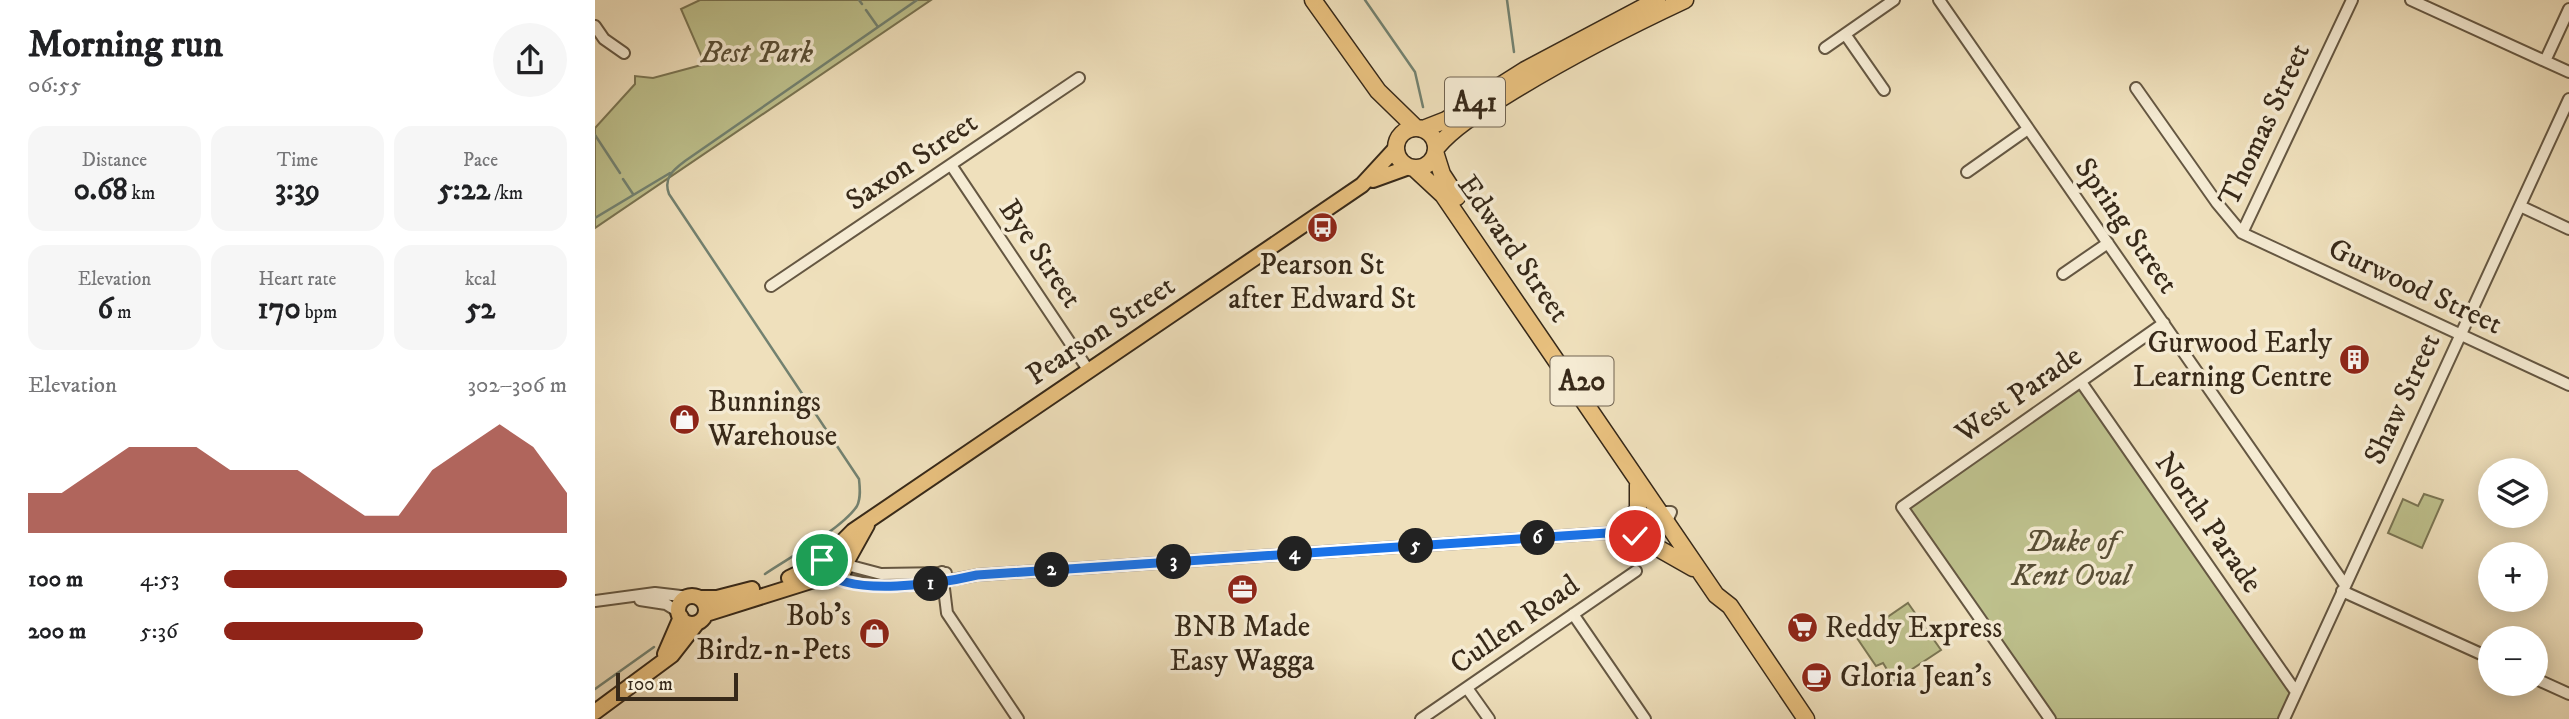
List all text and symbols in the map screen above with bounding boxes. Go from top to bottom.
text: Morning run [28,21,223,69]
button: share [493,23,567,97]
park label: Best Park [700,35,813,72]
street label: Thomas Street [2211,38,2319,212]
text: 06:55 [28,71,81,100]
road number: A41 [1445,78,1505,126]
street label: Saxon Street [839,105,985,219]
text: Distance [82,149,147,172]
text: Time [277,149,318,172]
text: Pace [463,149,498,172]
street label: Spring Street [2066,151,2186,301]
street label: Edward Street [1449,168,1577,330]
text: 0.68 [74,172,128,209]
text: 3:39 [275,172,320,209]
text: 5:22 [438,172,490,209]
text: km [128,182,155,205]
text: /km [490,182,523,205]
street label: Bye Street [990,193,1090,315]
bus stop icon: Pearson St after Edward St [1305,210,1339,244]
street label: Gurwood Street [2322,231,2508,343]
place label: Pearson St after Edward St [1228,247,1416,318]
text: Elevation [78,268,151,291]
text: Heart rate [259,268,336,291]
text: kcal [465,268,496,291]
street label: Pearson Street [1020,268,1182,394]
text: 6 [98,291,113,328]
text: 170 [258,291,301,328]
text: 52 [466,291,495,328]
text: m [113,301,131,324]
text: bpm [301,301,337,324]
place label: Gurwood Early Learning Centre [2133,325,2333,396]
street label: Shaw Street [2357,327,2449,471]
street label: West Parade [1948,338,2089,453]
building icon: Gurwood Early Learning Centre [2338,343,2372,377]
road number: A20 [1551,356,1613,406]
text: Elevation [28,371,117,400]
text: 302–306 m [467,371,567,400]
place label: Bunnings Warehouse [707,384,837,455]
shop icon: Bunnings Warehouse [668,402,702,436]
street label: North Parade [2146,446,2270,600]
map controls [2478,458,2548,696]
button: layers [2478,458,2548,528]
pin [1605,506,1665,566]
icon: check [1616,517,1654,555]
pin: 6 [1521,520,1555,556]
park label: Duke of Kent Oval [2011,524,2134,595]
text: 6 [1533,526,1542,549]
pin: 5 [1399,528,1433,564]
pin [792,530,852,590]
text: 5 [1411,534,1420,557]
pin: 4 [1277,536,1313,572]
icon: arrive [803,541,841,579]
text: 4 [1289,542,1300,565]
button: + [2478,542,2548,612]
pin: 3 [1157,544,1191,580]
text: 3 [1170,550,1177,573]
pin: 2 [1035,552,1070,588]
text: 2 [1047,558,1056,581]
text: 100 m [28,565,83,594]
text: 4:53 [140,565,179,594]
pin: 1 [913,566,949,602]
street label: Cullen Road [1443,567,1587,683]
text: 1 [927,572,934,595]
office icon: BNB Made Easy Wagga [1225,572,1259,606]
place label: Bob's Birdz-n-Pets [696,598,851,669]
place label: BNB Made Easy Wagga [1169,609,1315,680]
place label: Reddy Express [1825,610,2002,647]
supermarket icon: Reddy Express [1785,611,1819,645]
shop icon: Bob's Birdz-n-Pets [857,616,891,650]
text: 200 m [28,617,86,646]
text: 5:36 [140,617,178,646]
button: − [2478,626,2548,696]
place label: Gloria Jean's [1840,659,1992,696]
cafe icon: Gloria Jean's [1800,660,1834,694]
scale bar [616,670,739,702]
text: 100 m [627,673,673,696]

